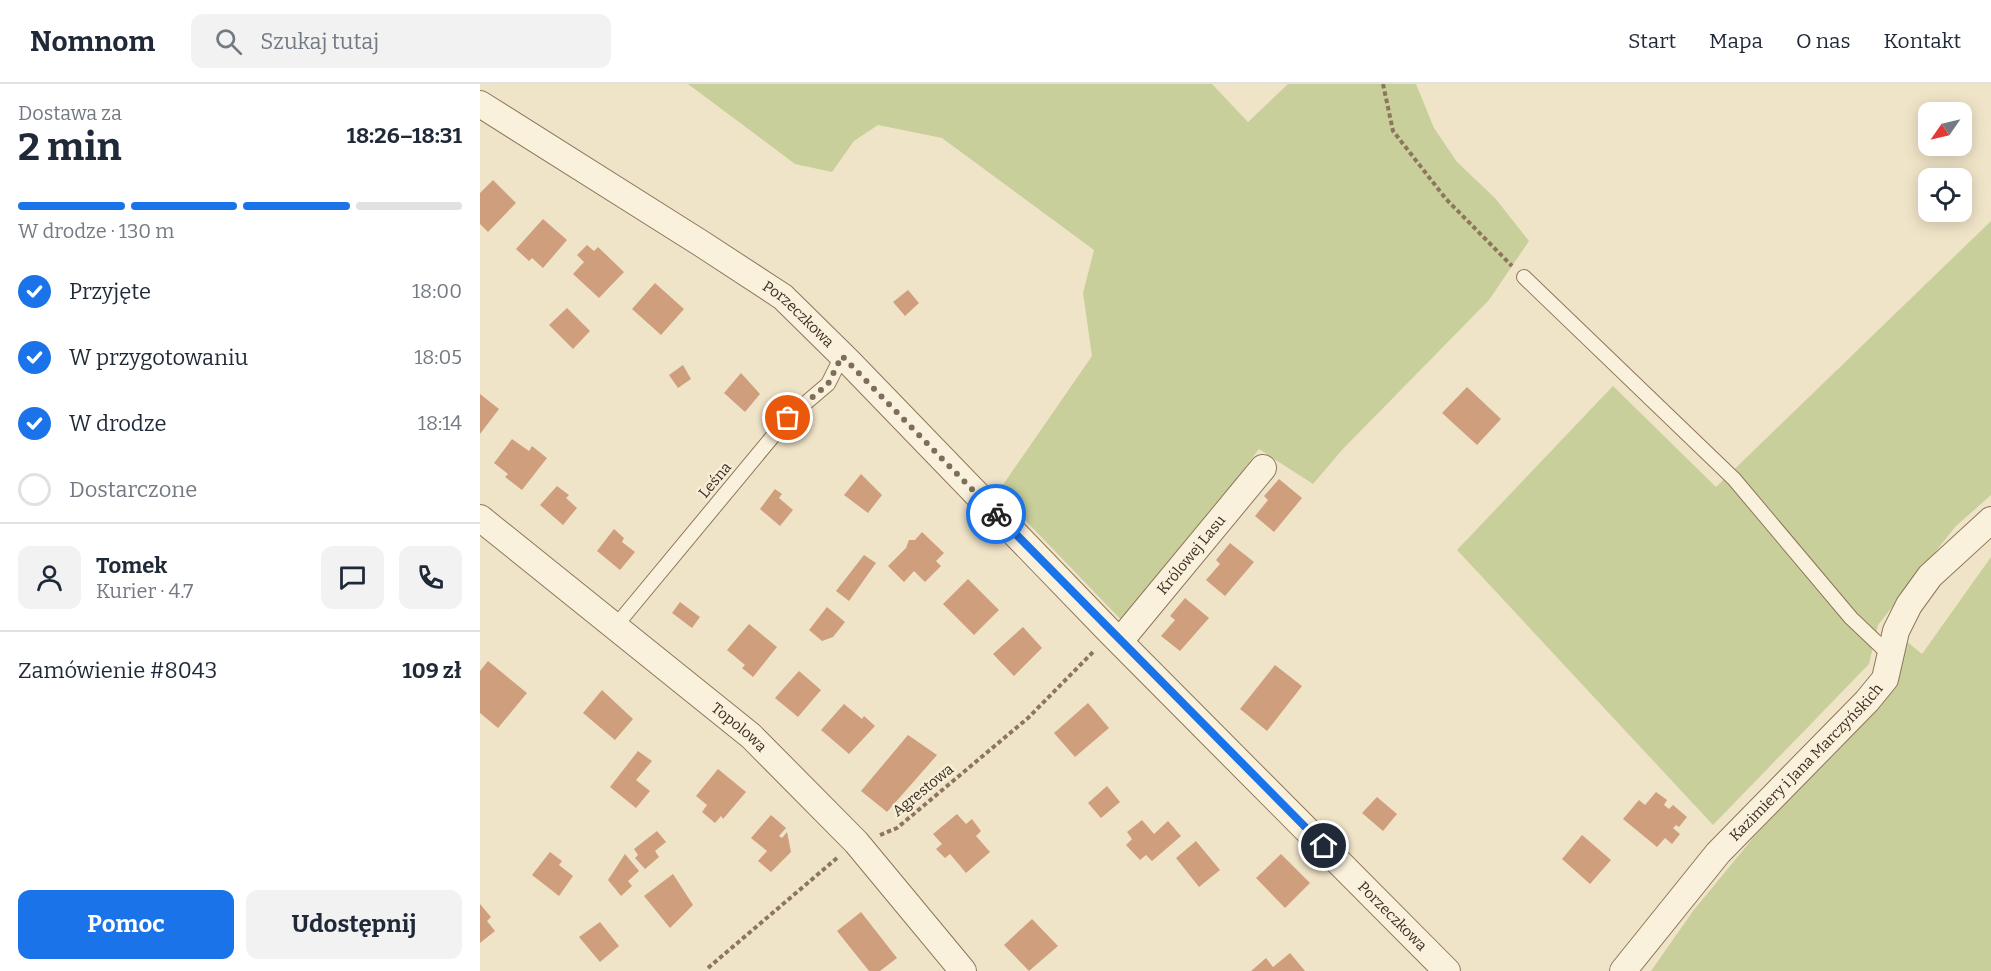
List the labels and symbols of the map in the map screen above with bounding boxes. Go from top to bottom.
north arrow [1918,102,1972,156]
street label: Porzeczkowa [759,277,838,351]
pin [762,392,813,443]
street label: Leśna [695,458,735,502]
courier [966,484,1026,544]
street label: Królowej Lasu [1153,511,1229,598]
street label: Kazimiery i Jana Marczyńskich [1726,680,1887,845]
street label: Topolowa [708,699,771,756]
street label: Agrestowa [889,760,957,820]
pin [1298,820,1349,871]
street label: Porzeczkowa [1354,878,1431,955]

